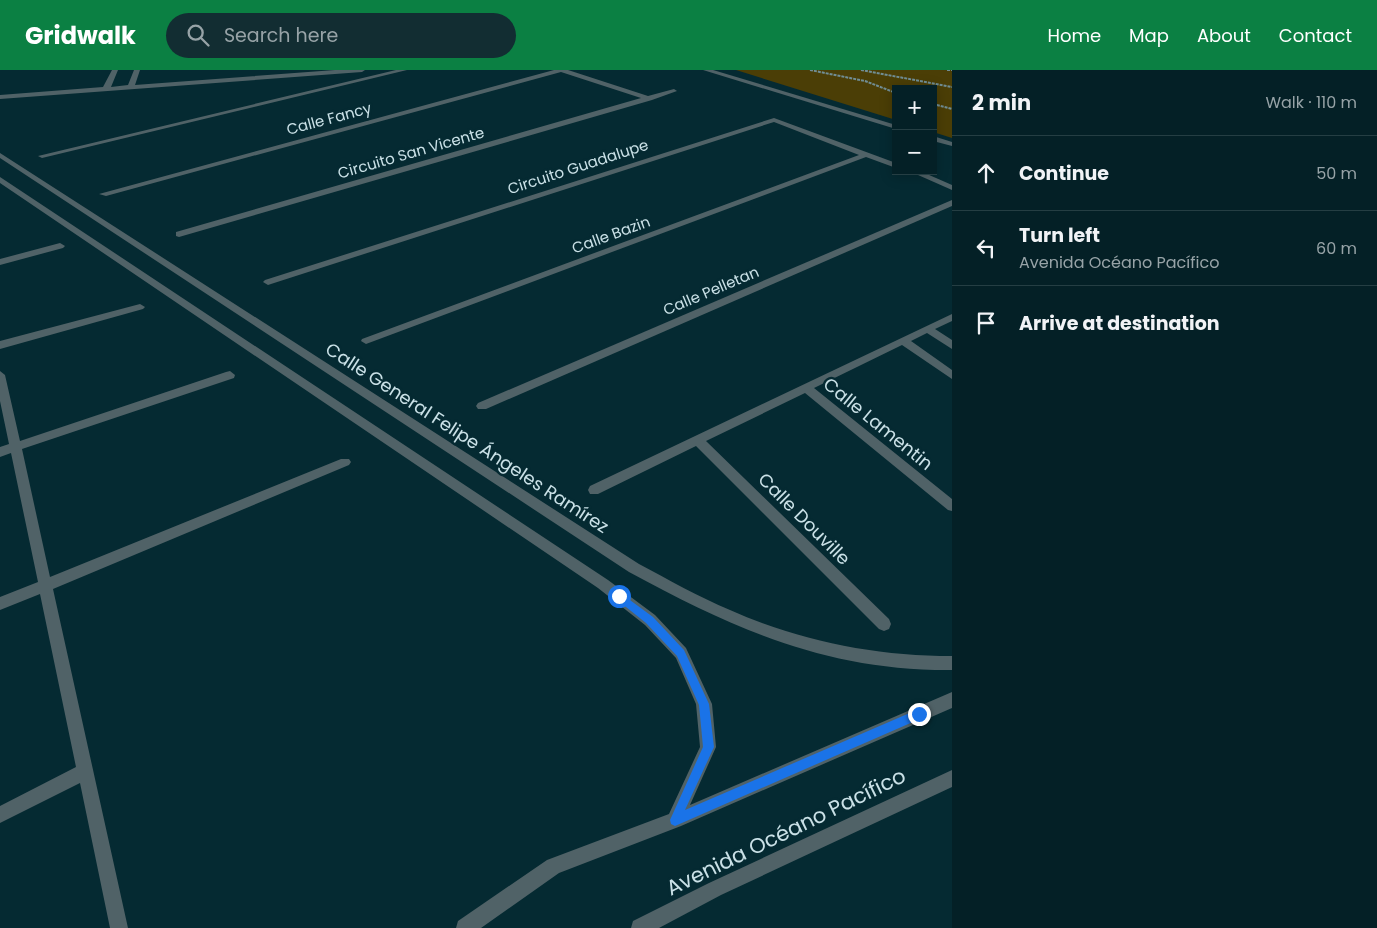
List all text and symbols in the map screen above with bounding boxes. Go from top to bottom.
search box [166,13,516,58]
text: Gridwalk [25,19,136,52]
icon: search [184,21,212,49]
text: Search here [224,22,338,49]
text: Home [1047,23,1101,48]
text: Map [1129,23,1169,48]
text: About [1197,23,1251,48]
text: Contact [1279,23,1352,48]
map controls [892,85,937,175]
button: + [892,85,937,130]
text: 2 min [972,88,1031,117]
text: Walk · 110 m [1265,91,1357,114]
street label: Calle Fancy [284,97,374,140]
street label: Circuito San Vicente [335,122,487,183]
button: − [892,130,937,175]
street label: Circuito Guadalupe [505,134,651,199]
icon: ahead [972,159,1000,187]
text: Continue [1019,160,1109,187]
text: 50 m [1316,162,1357,185]
street label: Calle Bazin [569,211,653,258]
text: Turn left [1019,222,1100,249]
icon: left [972,234,1000,262]
text: 60 m [1316,237,1357,260]
text: Avenida Océano Pacífico [1019,251,1219,274]
street label: Calle Pelletan [660,261,762,320]
icon: arrive [972,309,1000,337]
text: Arrive at destination [1019,310,1220,337]
street label: Calle General Felipe Ángeles Ramírez [321,336,614,539]
street label: Calle Lamentin [818,372,938,476]
street label: Calle Douville [753,467,856,570]
route start [608,585,631,608]
route end [908,703,931,726]
street label: Avenida Océano Pacífico [661,761,910,902]

